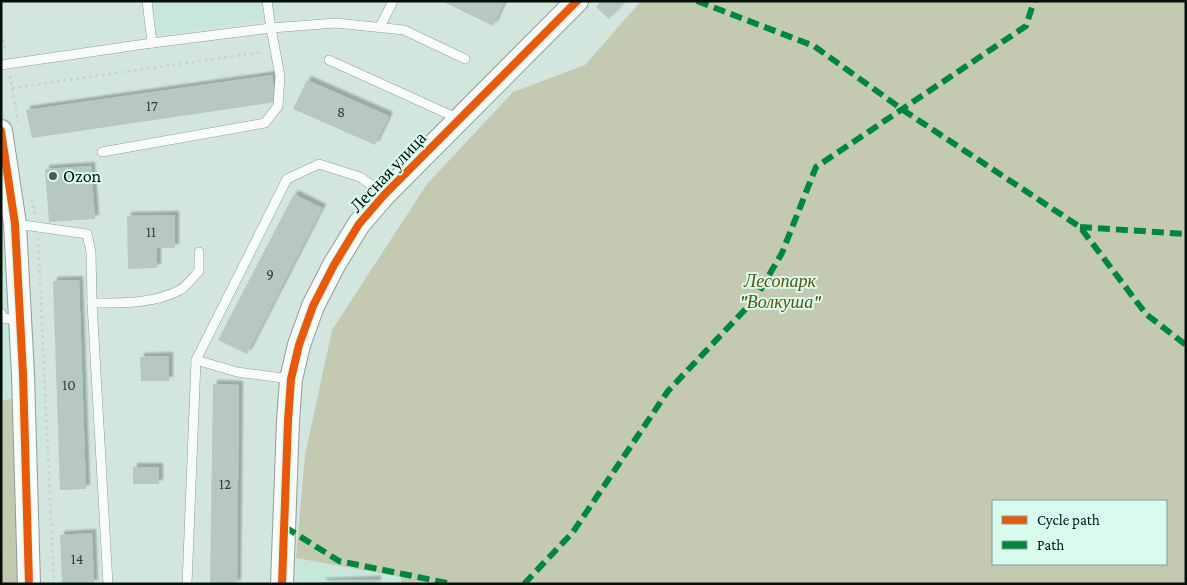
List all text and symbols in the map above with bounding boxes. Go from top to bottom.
house number: 17 [146,98,158,114]
house number: 8 [337,104,345,120]
street label: Лесная улица [346,128,430,216]
place label: Ozon [63,166,102,186]
marker: Ozon [47,170,59,182]
house number: 11 [146,224,156,240]
house number: 9 [266,266,274,282]
park label: Лесопарк "Волкуша" [740,271,821,312]
house number: 10 [62,377,76,393]
house number: 12 [219,476,231,492]
legend [992,500,1167,565]
text: Cycle path [1037,512,1100,529]
text: Path [1037,537,1064,553]
house number: 14 [71,551,83,567]

